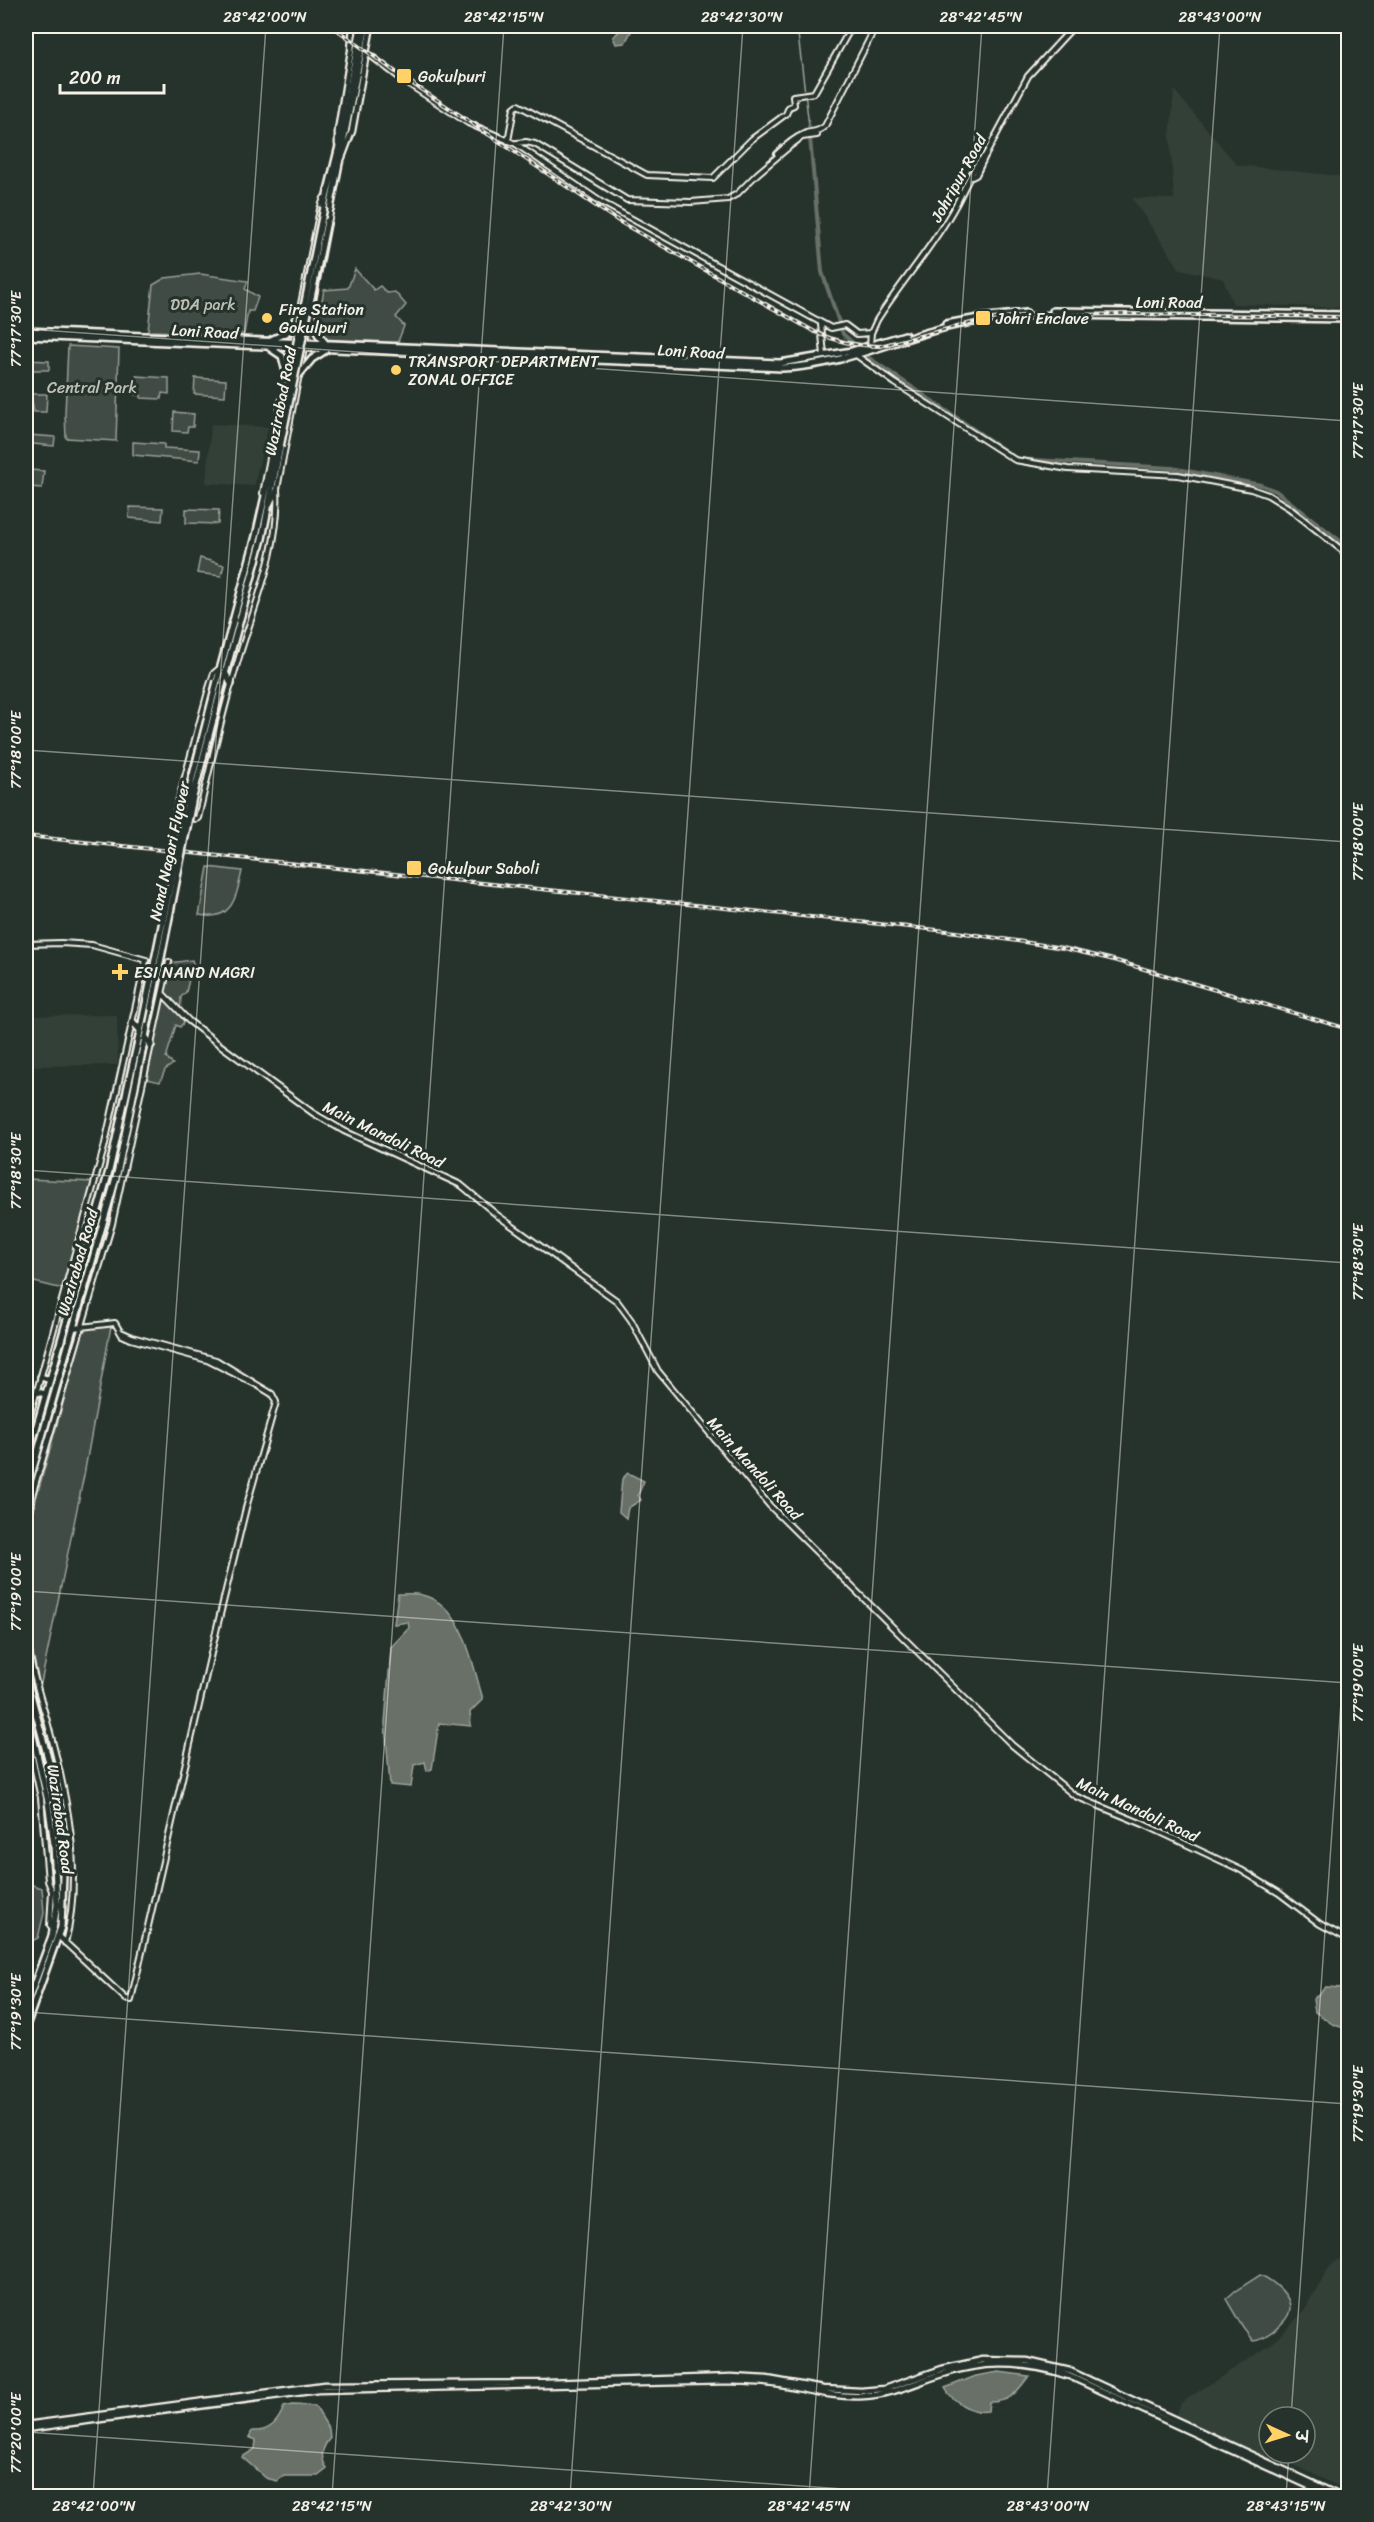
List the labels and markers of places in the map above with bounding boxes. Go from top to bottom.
place label: Gokulpuri [418,62,486,91]
marker: Gokulpuri [395,67,413,85]
place label: Fire Station Gokulpuri [279,295,364,342]
place label: Johri Enclave [995,304,1089,333]
marker: Johri Enclave [974,309,992,327]
marker: Fire Station Gokulpuri [260,311,274,325]
place label: TRANSPORT DEPARTMENT ZONAL OFFICE [408,347,600,394]
marker: TRANSPORT DEPARTMENT ZONAL OFFICE [389,363,403,377]
place label: Gokulpur Saboli [428,854,540,883]
marker: Gokulpur Saboli [405,859,423,877]
place label: ESI NAND NAGRI [134,958,255,987]
marker: ESI NAND NAGRI [111,963,129,981]

